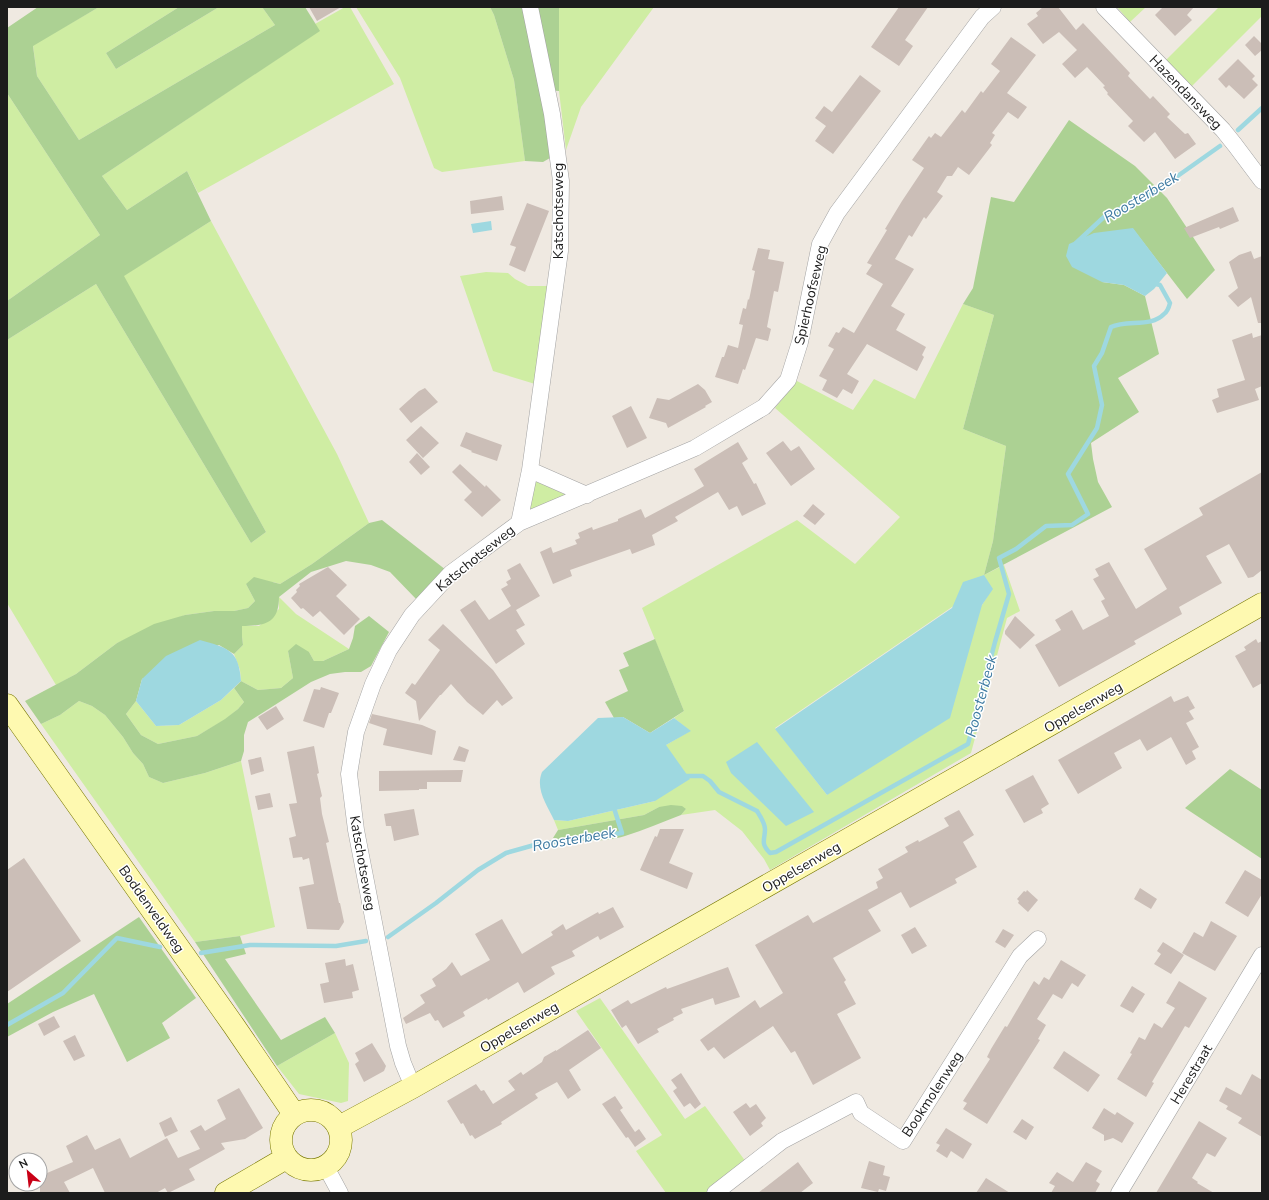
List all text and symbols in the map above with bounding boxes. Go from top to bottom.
street label: Hazendansweg [1145,51,1226,134]
street label: Katschotseweg [549,163,568,259]
water label: Roosterbeek [1100,166,1183,227]
street label: Spierhoofseweg [790,243,831,347]
street label: Katschotseweg [432,521,519,596]
water label: Roosterbeek [960,652,1002,739]
street label: Oppelsenweg [1040,677,1126,738]
street label: Katschotseweg [345,814,380,912]
water label: Roosterbeek [531,822,618,856]
street label: Oppelsenweg [758,837,844,898]
street label: Boddenveldweg [114,862,189,957]
street label: Oppelsenweg [476,997,562,1058]
street label: Herestraat [1166,1041,1217,1108]
street label: Bookmolenweg [898,1048,967,1141]
north arrow [8,1152,48,1192]
text: N [16,1155,31,1172]

